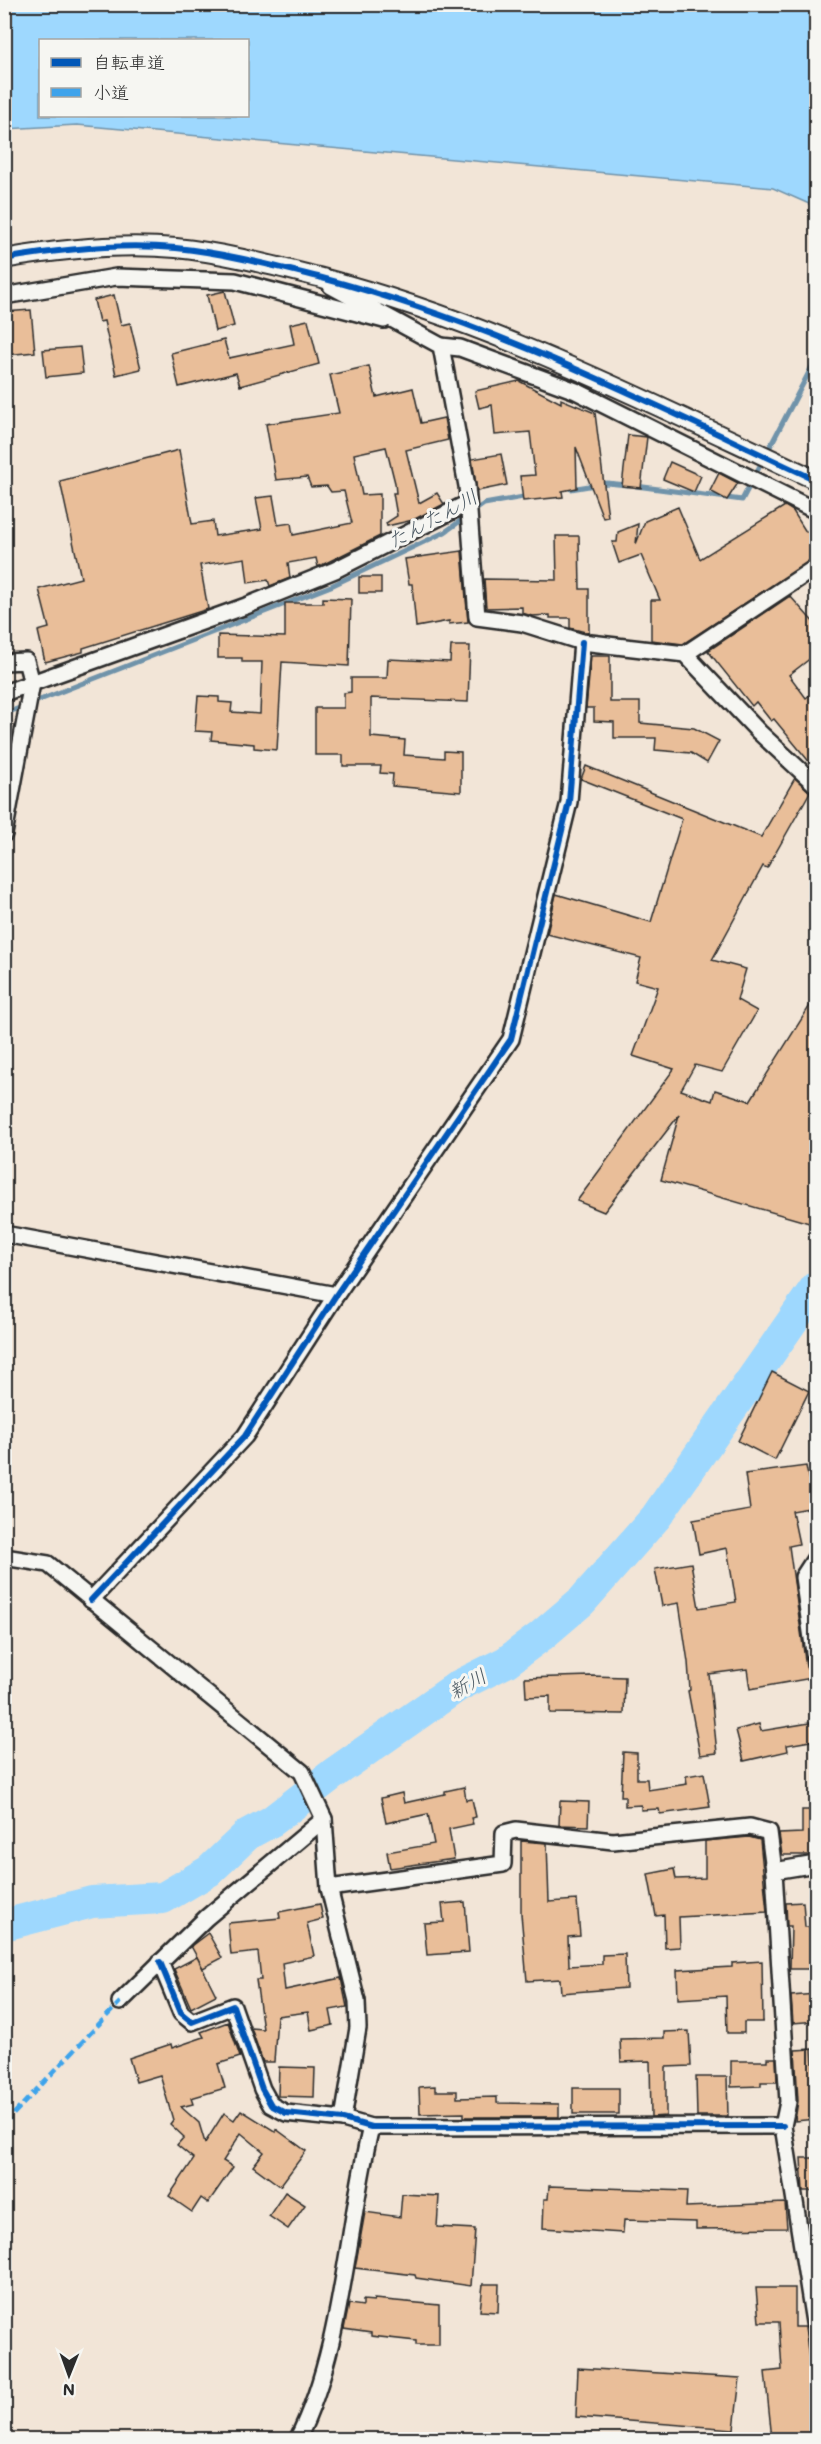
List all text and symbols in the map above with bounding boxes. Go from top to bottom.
legend [39,39,249,117]
text: 自転車道 [93,50,165,74]
text: 小道 [93,80,129,104]
water label: たんたん川 [382,482,482,554]
water label: 新川 [443,1662,491,1704]
north arrow [39,2345,99,2405]
text: N [62,2380,75,2401]

